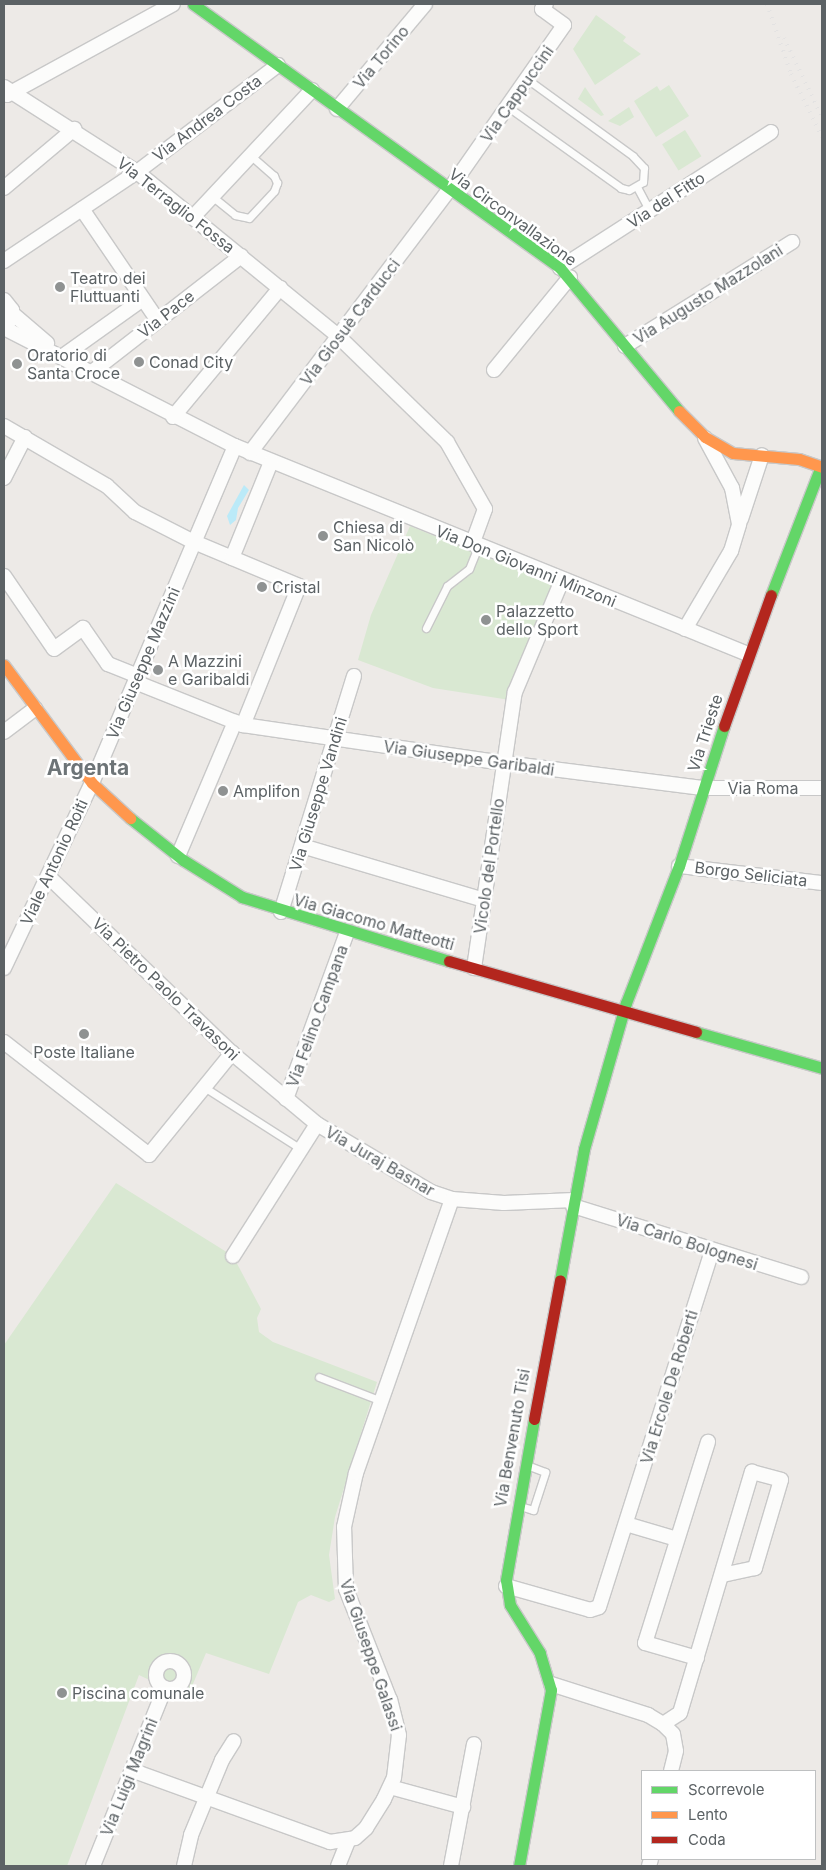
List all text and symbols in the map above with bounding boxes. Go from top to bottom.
street label: Via Torino [349,22,413,92]
street label: Via Cappuccini [477,42,557,146]
street label: Via Andrea Costa [149,71,265,165]
street label: Via Terraglio Fossa [113,153,239,257]
street label: Via Circonvallazione [445,164,581,270]
street label: Via del Fitto [624,168,708,232]
street label: Via Augusto Mazzolani [630,240,786,348]
street label: Via Giosuè Carducci [296,255,404,389]
place label: Teatro dei Fluttuanti [70,268,146,306]
marker: Teatro dei Fluttuanti [54,281,66,293]
street label: Via Pace [134,286,198,342]
place label: Oratorio di Santa Croce [27,345,120,383]
place label: Conad City [149,352,233,372]
marker: Conad City [133,356,145,368]
marker: Oratorio di Santa Croce [11,358,23,370]
place label: Chiesa di San Nicolò [333,517,414,555]
street label: Via Don Giovanni Minzoni [433,521,619,611]
marker: Chiesa di San Nicolò [317,530,329,542]
place label: Cristal [272,577,320,597]
marker: Cristal [256,581,268,593]
street label: Via Giuseppe Mazzini [102,584,184,742]
place label: Palazzetto dello Sport [496,601,578,639]
marker: Palazzetto dello Sport [480,614,492,626]
place label: A Mazzini e Garibaldi [168,651,249,689]
marker: A Mazzini e Garibaldi [152,664,164,676]
street label: Via Trieste [683,692,727,774]
street label: Via Giuseppe Vandini [285,714,351,874]
street label: Via Giuseppe Garibaldi [382,736,556,780]
district label: Argenta [47,755,129,781]
street label: Via Roma [727,778,799,798]
place label: Amplifon [233,781,300,801]
marker: Amplifon [217,785,229,797]
street label: Viale Antonio Roiti [16,796,92,928]
street label: Vicolo del Portello [470,797,508,935]
street label: Borgo Seliciata [694,858,808,890]
street label: Via Giacomo Matteotti [291,890,457,954]
street label: Via Pietro Paolo Travasoni [88,914,244,1064]
street label: Via Felino Campana [282,942,352,1090]
marker: Poste Italiane [78,1028,90,1040]
place label: Poste Italiane [33,1042,135,1062]
street label: Via Juraj Basnar [322,1122,438,1200]
street label: Via Carlo Bolognesi [614,1210,760,1274]
street label: Via Ercole De Roberti [636,1308,702,1466]
street label: Via Benvenuto Tisi [490,1367,534,1509]
street label: Via Giuseppe Galassi [336,1577,406,1733]
place label: Piscina comunale [72,1683,204,1703]
marker: Piscina comunale [56,1687,68,1699]
street label: Via Luigi Magrini [97,1715,161,1839]
legend [641,1770,816,1860]
text: Scorrevole [688,1780,764,1799]
text: Lento [688,1805,728,1824]
text: Coda [688,1830,726,1849]

